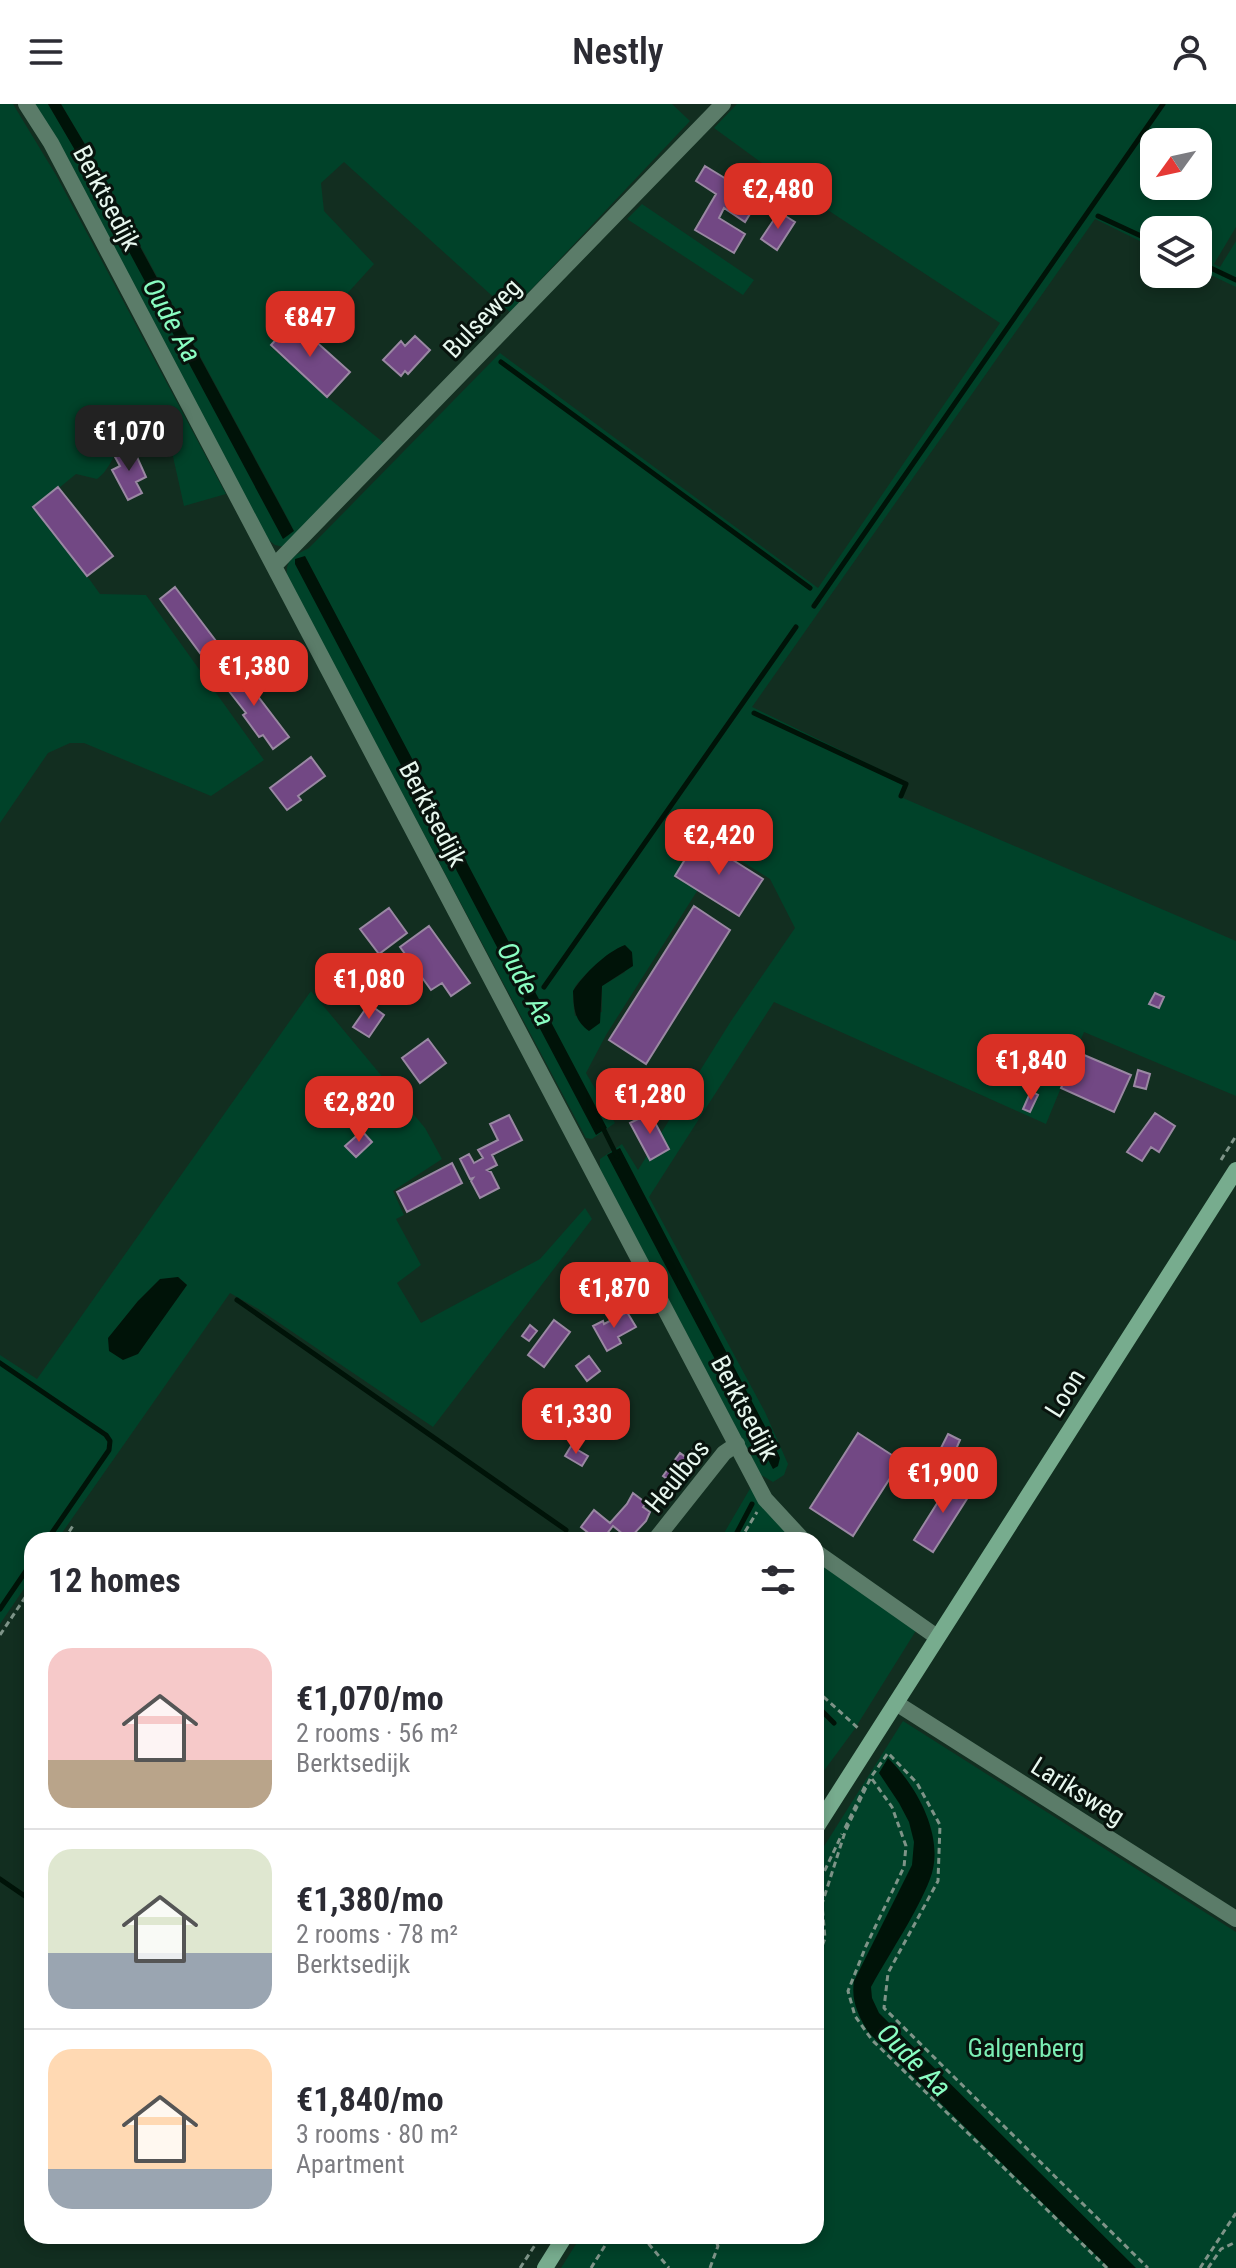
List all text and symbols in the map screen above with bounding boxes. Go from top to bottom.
icon: menu [24,30,68,74]
icon: person [1168,30,1212,74]
text: Nestly [572,31,664,73]
north arrow [1140,128,1212,200]
map controls [1140,128,1212,288]
street label: Berktsedijk [67,141,147,256]
pin: €2,480 [713,163,843,231]
text: €2,480 [742,174,814,204]
button: layers [1140,216,1212,288]
water label: Oude Aa [136,272,208,368]
street label: Bulseweg [437,272,527,364]
pin: €847 [263,291,357,359]
text: €847 [284,302,336,332]
pin: €1,070 [64,405,194,473]
text: €1,070 [93,416,165,446]
pin: €1,380 [189,640,319,708]
text: €1,380 [218,651,290,681]
street label: Berktsedijk [393,757,473,872]
pin: €2,420 [654,809,784,877]
text: €2,420 [683,820,755,850]
water label: Oude Aa [490,936,562,1032]
pin: €1,080 [304,953,434,1021]
text: €1,080 [333,964,405,994]
pin: €1,840 [966,1034,1096,1102]
text: €1,840 [995,1045,1067,1075]
pin: €1,280 [585,1068,715,1136]
pin: €2,820 [294,1076,424,1144]
text: €1,280 [614,1079,686,1109]
text: €2,820 [323,1087,395,1117]
pin: €1,870 [549,1262,679,1330]
text: €1,870 [578,1273,650,1303]
street label: Berktsedijk [705,1351,785,1466]
street label: Loon [1039,1363,1091,1423]
pin: €1,330 [511,1388,641,1456]
text: €1,330 [540,1399,612,1429]
street label: Heulbos [639,1434,715,1518]
pin: €1,900 [878,1447,1008,1515]
text: €1,900 [907,1458,979,1488]
icon: filters [756,1558,800,1602]
text: 12 homes [48,1560,181,1600]
text: €1,070/mo [296,1678,444,1718]
icon: home [112,1680,208,1776]
text: 2 rooms · 56 m² [296,1718,458,1748]
text: Berktsedijk [296,1748,410,1778]
street label: Lariksweg [1026,1751,1130,1831]
text: €1,380/mo [296,1879,444,1919]
icon: home [112,1881,208,1977]
text: 2 rooms · 78 m² [296,1919,458,1949]
text: Berktsedijk [296,1949,410,1979]
water label: Oude Aa [870,2016,958,2104]
park label: Galgenberg [968,2033,1084,2063]
text: €1,840/mo [296,2079,444,2119]
icon: home [112,2081,208,2177]
text: 3 rooms · 80 m² [296,2119,458,2149]
text: Apartment [296,2149,405,2179]

